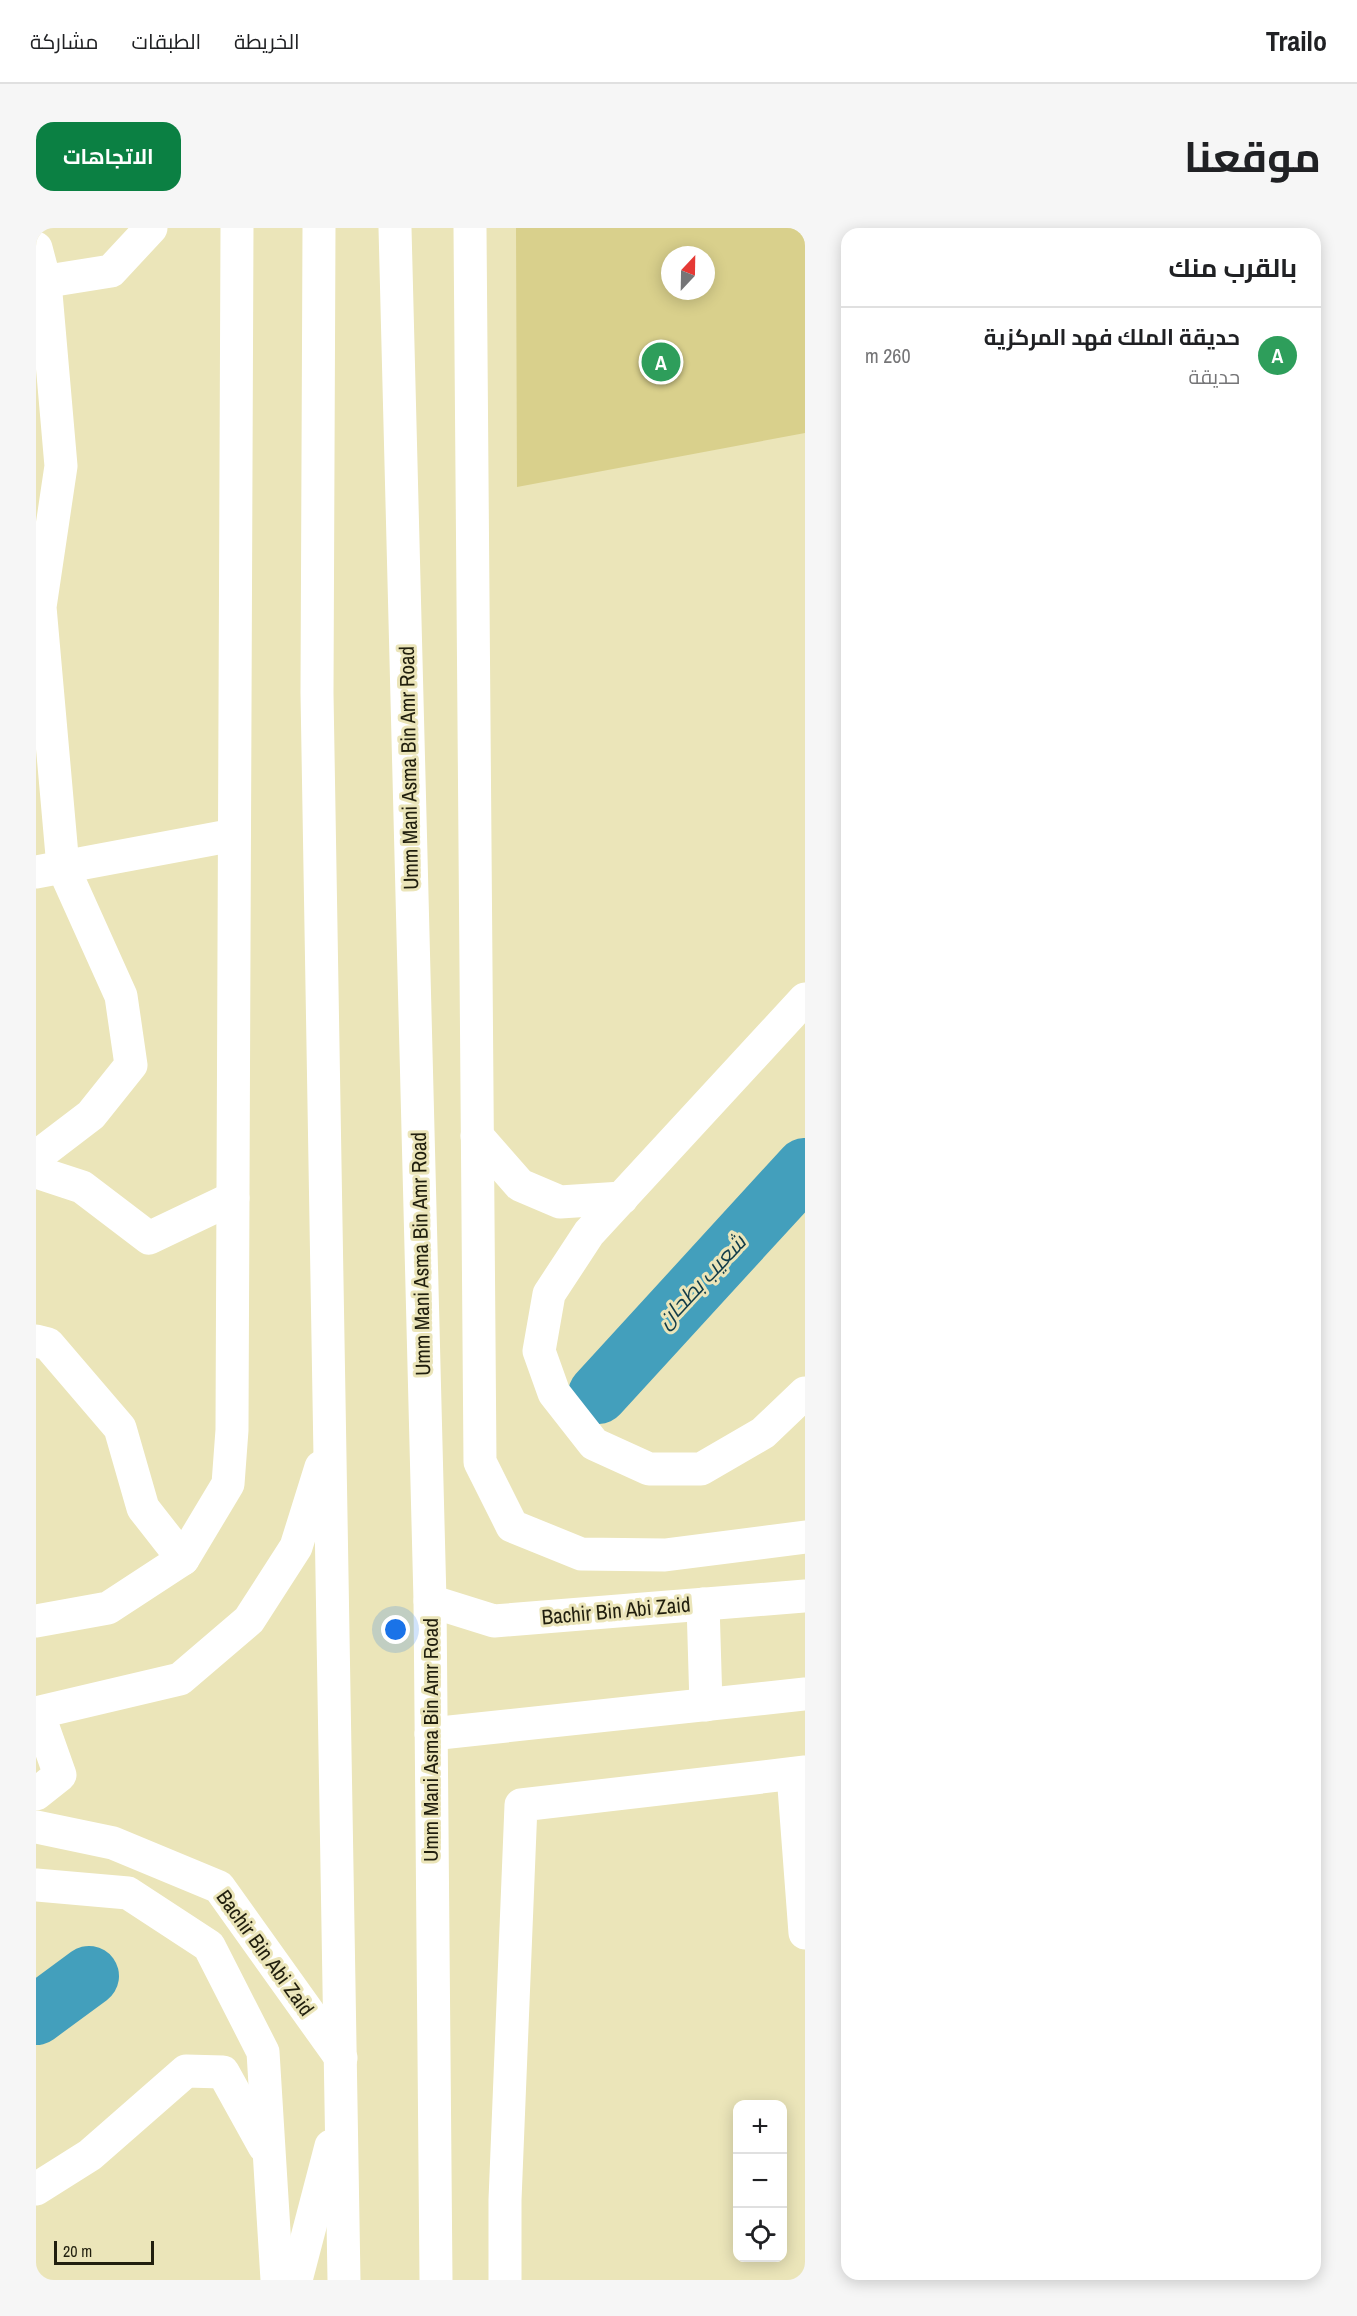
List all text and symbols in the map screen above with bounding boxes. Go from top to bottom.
text: Trailo [1266,22,1327,60]
text: مشاركة [30,27,99,56]
text: الطبقات [132,27,201,56]
text: الخريطة [234,27,300,56]
button: الاتجاهات [36,122,181,191]
text: موقعنا [1184,129,1321,185]
north arrow [661,246,715,300]
text: بالقرب منك [1168,250,1297,285]
text: حدیقة الملك فهد المركزية [984,322,1240,352]
pin: A [642,340,680,384]
text: 260 m [865,342,911,369]
text: A [1272,342,1283,369]
text: حديقة [1189,363,1240,390]
street label: Umm Mani Asma Bin Amr Road [392,646,425,890]
street label: Umm Mani Asma Bin Amr Road [404,1132,437,1376]
water label: شعيب بطحان [650,1227,753,1335]
street label: Bachir Bin Abi Zaid [540,1590,692,1631]
your location [381,1615,410,1644]
street label: Umm Mani Asma Bin Amr Road [416,1618,445,1862]
street label: Bachir Bin Abi Zaid [210,1884,321,2022]
map controls [733,2100,787,2262]
button: + [733,2100,787,2154]
button: − [733,2154,787,2208]
button: locate [733,2208,787,2262]
scale bar [54,2238,154,2266]
text: 20 m [63,2240,92,2262]

